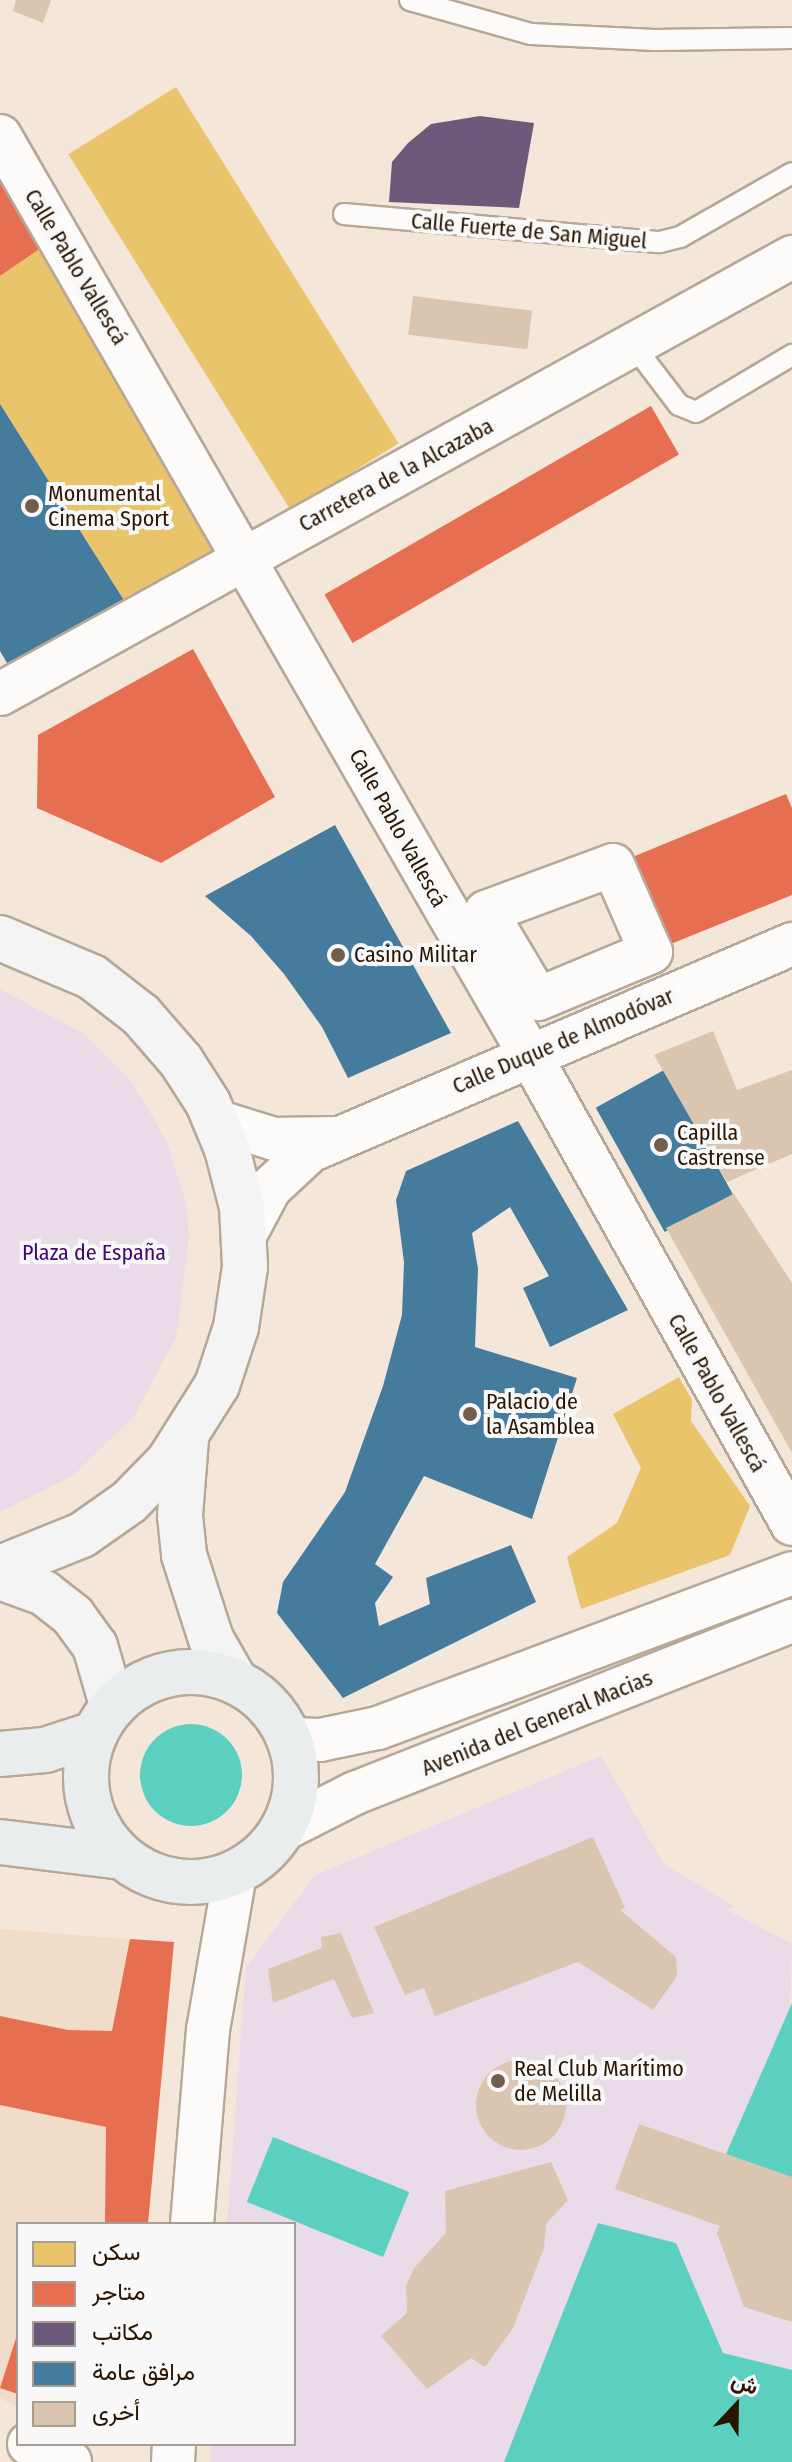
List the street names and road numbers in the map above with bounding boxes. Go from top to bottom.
street label: Calle Pablo Vallescá [19,184,133,350]
street label: Calle Fuerte de San Miguel [410,208,648,254]
street label: Carretera de la Alcazaba [294,413,498,537]
street label: Calle Pablo Vallescá [344,744,452,912]
street label: Calle Duque de Almodóvar [448,982,678,1100]
street label: Calle Pablo Vallescá [663,1309,771,1477]
street label: Avenida del General Macias [418,1665,656,1781]

